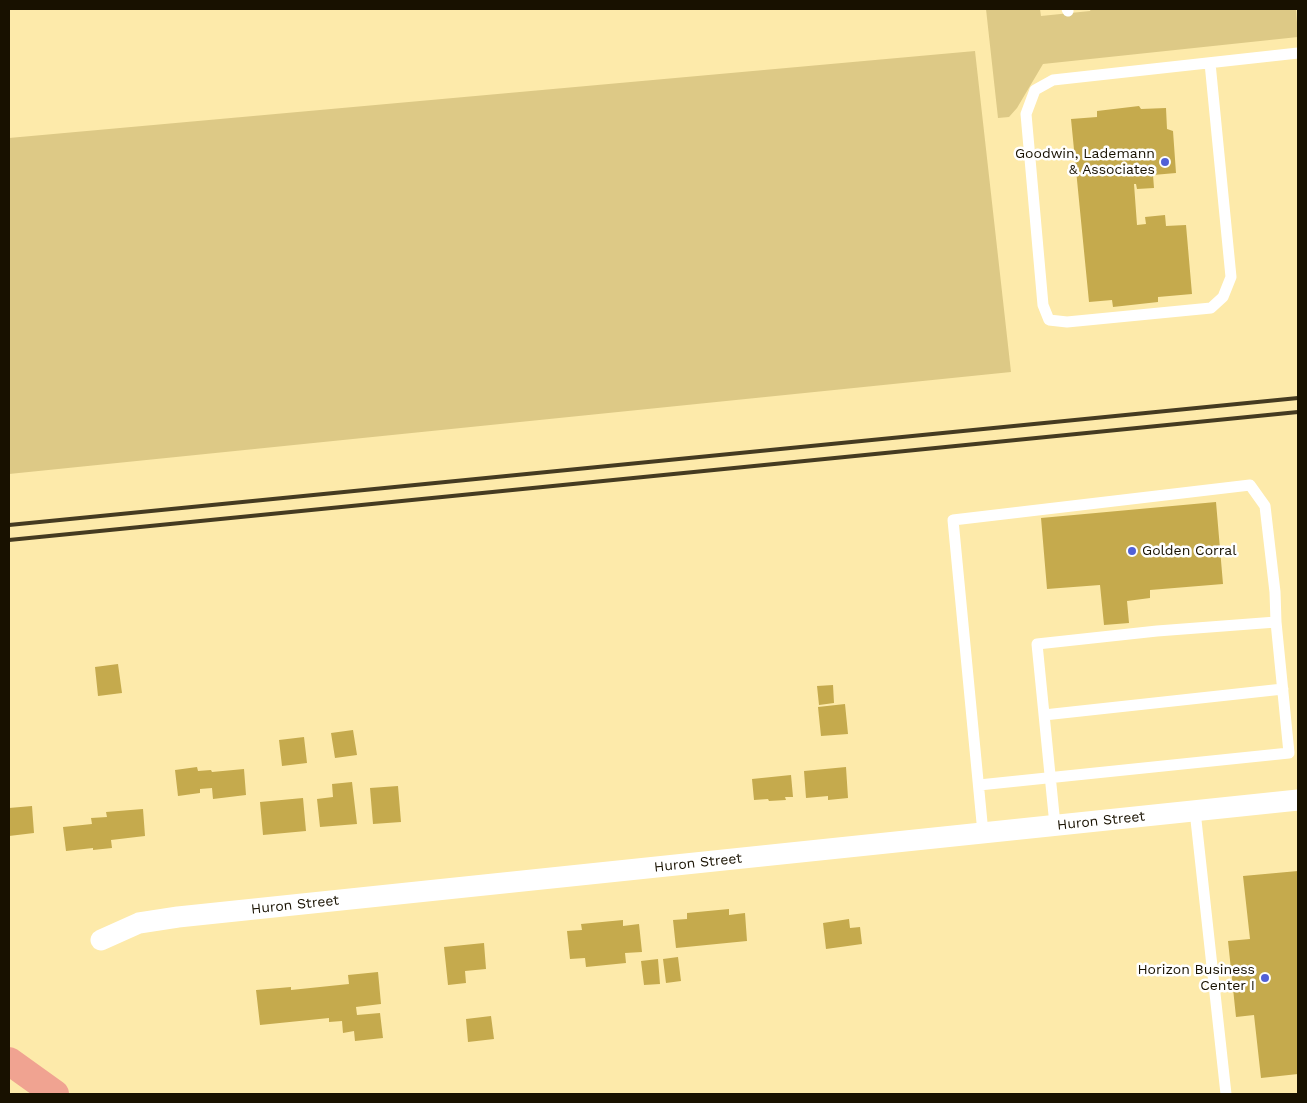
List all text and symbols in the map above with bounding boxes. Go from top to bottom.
place label: Goodwin, Lademann & Associates [1015,146,1155,178]
marker: Goodwin, Lademann & Associates [1159,156,1171,168]
place label: Golden Corral [1142,543,1237,559]
marker: Golden Corral [1126,545,1138,557]
street label: Huron Street [1056,808,1146,834]
street label: Huron Street [653,850,743,876]
street label: Huron Street [250,892,340,918]
place label: Horizon Business Center I [1137,962,1255,994]
marker: Horizon Business Center I [1259,972,1271,984]

